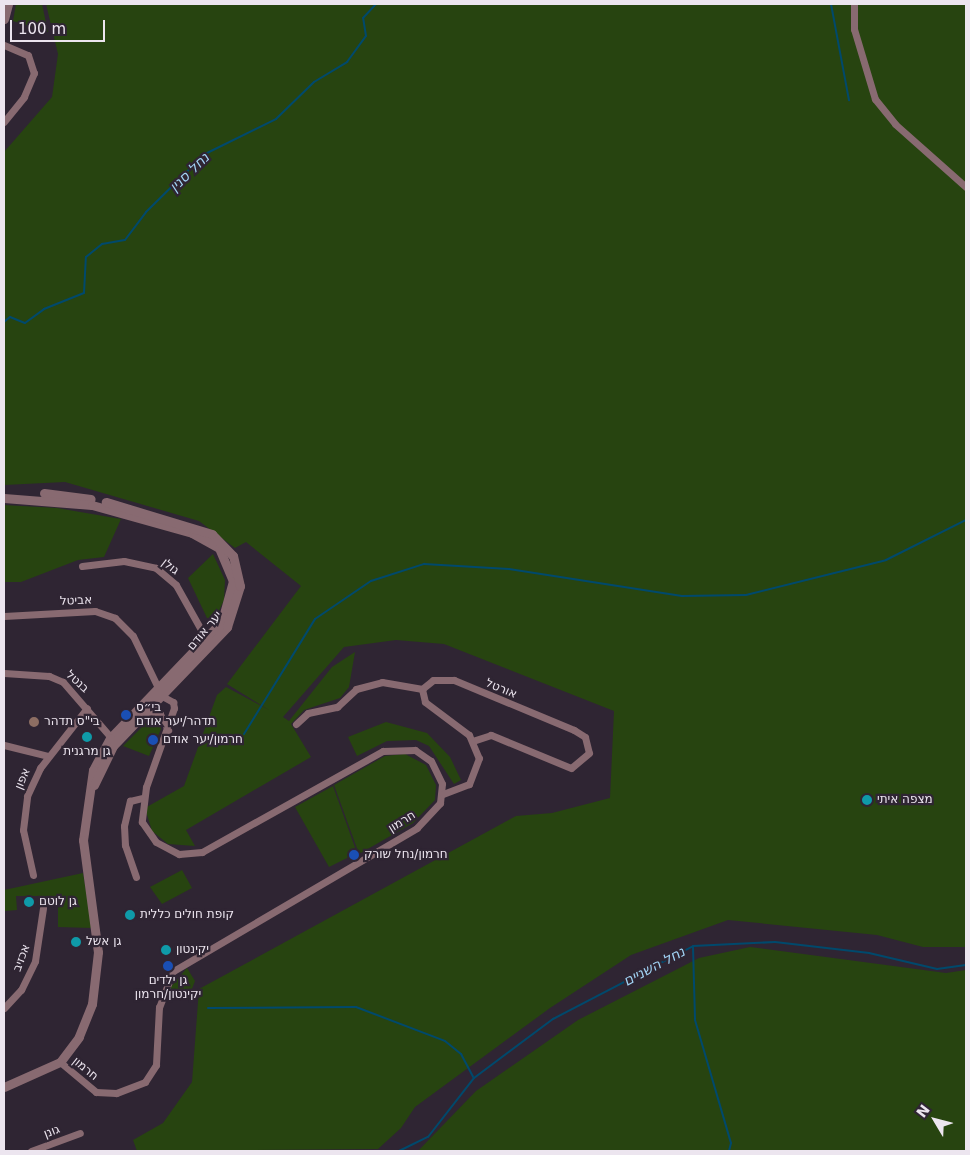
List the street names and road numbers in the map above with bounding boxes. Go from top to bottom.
street label: גולן [158,556,182,578]
street label: אביטל [60,593,92,609]
street label: יער אודם [185,609,225,653]
street label: בנטל [62,668,92,696]
street label: אורטל [483,676,519,702]
street label: אפון [12,766,34,792]
street label: חרמון [386,808,418,836]
street label: אכזיב [10,942,34,974]
street label: חרמון [69,1054,101,1084]
street label: גונן [42,1122,62,1142]

